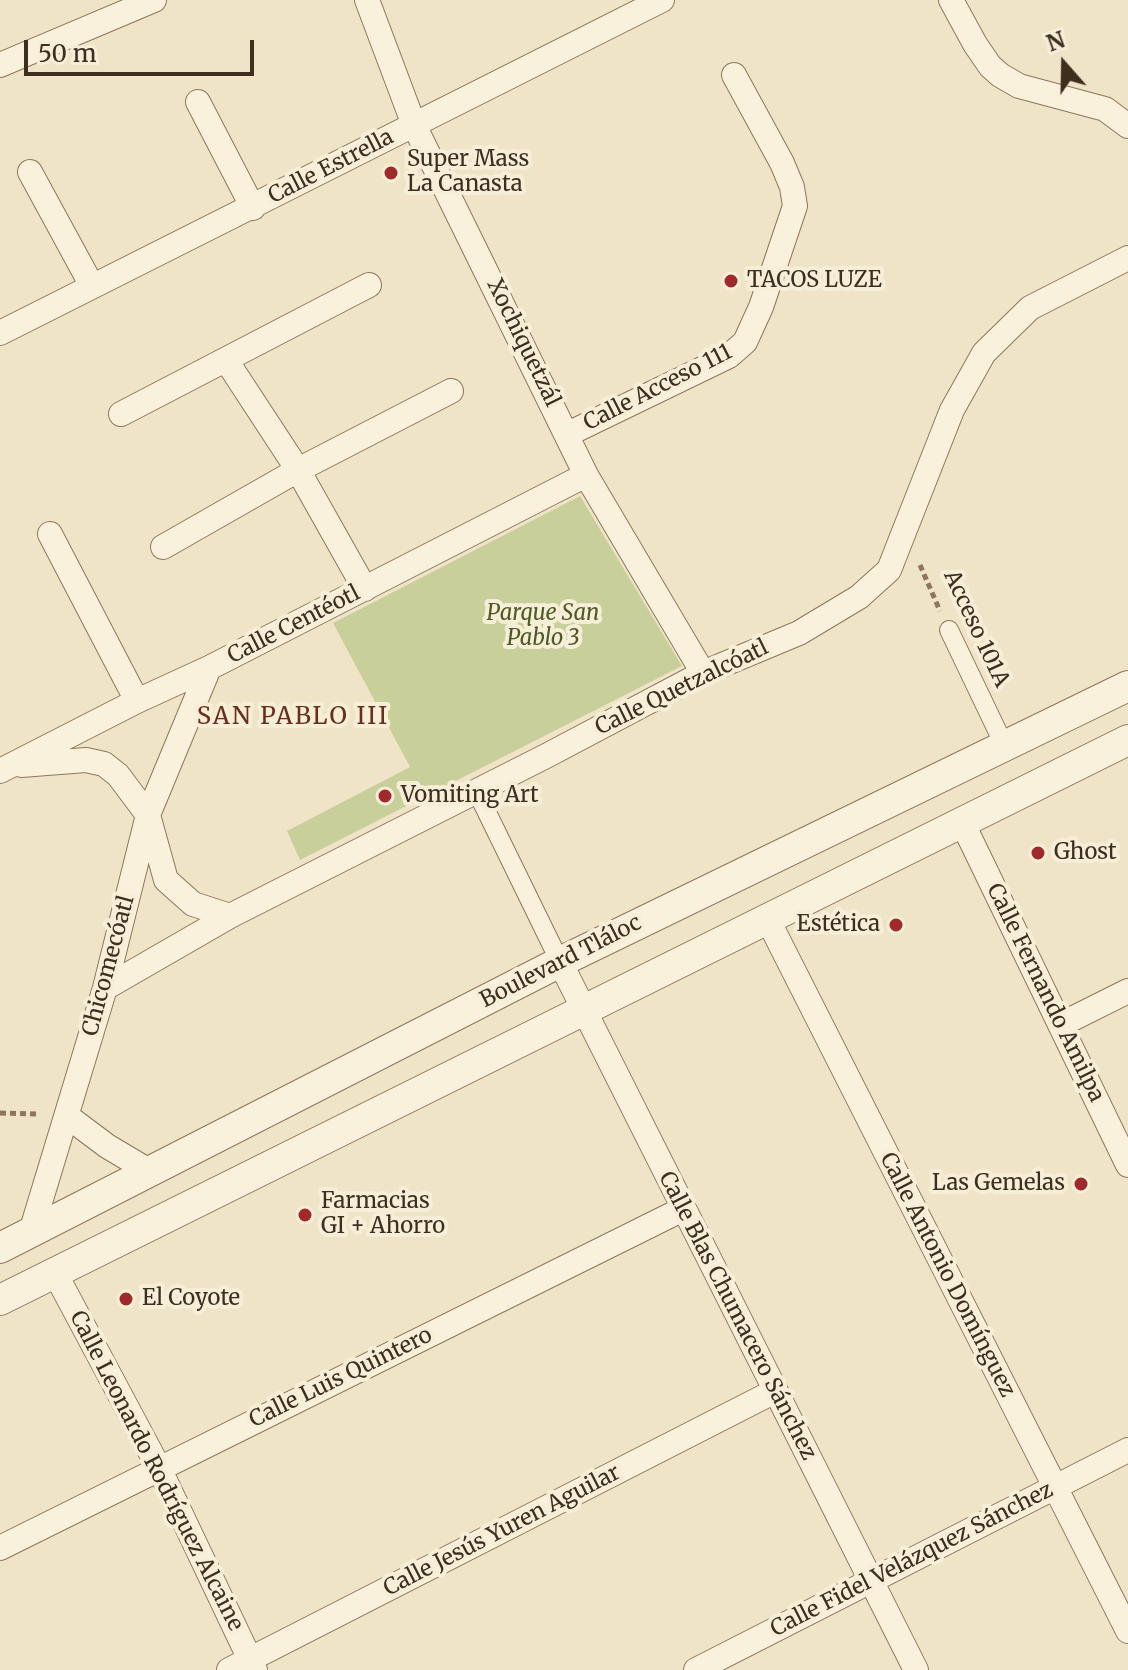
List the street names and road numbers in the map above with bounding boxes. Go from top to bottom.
street label: Calle Estrella [264,124,398,210]
street label: Xochiquetzál [481,275,565,411]
street label: Calle Acceso 111 [579,339,737,437]
street label: Acceso 101A [937,566,1015,692]
street label: Calle Centéotl [223,580,365,670]
street label: Calle Quetzalcóatl [591,635,773,741]
street label: Calle Fernando Amilpa [981,879,1109,1107]
street label: Chicomecóatl [78,893,140,1039]
street label: Boulevard Tláloc [476,910,646,1014]
street label: Calle Antonio Domínguez [874,1148,1020,1402]
street label: Calle Blas Chumacero Sánchez [653,1167,821,1465]
street label: Calle Leonardo Rodríguez Alcaine [64,1307,248,1635]
street label: Calle Luis Quintero [245,1322,437,1434]
street label: Calle Jesús Yuren Aguilar [379,1460,625,1602]
street label: Calle Fidel Velázquez Sánchez [766,1477,1058,1643]

